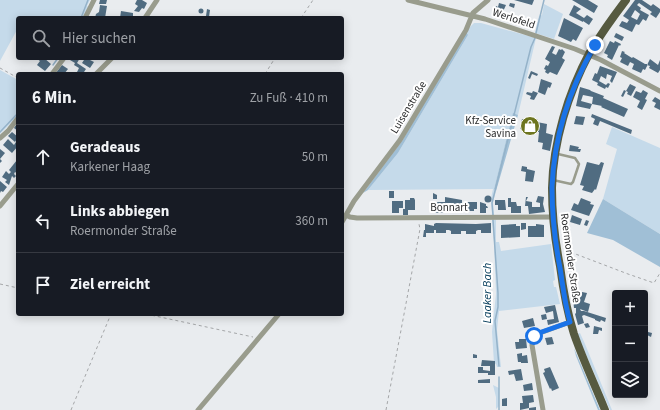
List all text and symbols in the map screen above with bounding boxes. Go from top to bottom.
street label: Werlofeld [491,5,537,32]
search box [16,16,344,60]
icon: search [30,27,52,49]
text: Hier suchen [62,28,136,49]
route end [586,36,604,54]
street label: Luisenstraße [387,78,430,136]
text: 6 Min. [32,86,77,110]
text: Zu Fuß · 410 m [250,89,328,107]
place label: Kfz-Service Savina [465,113,517,141]
shop icon: Kfz-Service Savina [519,115,541,137]
text: Geradeaus [70,137,140,158]
icon: ahead [32,146,54,168]
text: 50 m [302,148,328,166]
text: Karkener Haag [70,158,150,176]
street label: Bonnart [430,200,468,215]
text: Links abbiegen [70,201,169,222]
icon: left [32,210,54,232]
text: 360 m [295,212,328,230]
street label: Roermonder Straße [557,212,584,304]
text: Roermonder Straße [70,222,177,240]
water label: Laaker Bach [479,263,496,323]
icon: arrive [32,274,54,296]
text: Ziel erreicht [70,274,150,295]
map controls [612,290,648,398]
button: + [612,290,648,326]
button: − [612,326,648,362]
route start [525,327,543,345]
button: layers [612,362,648,398]

